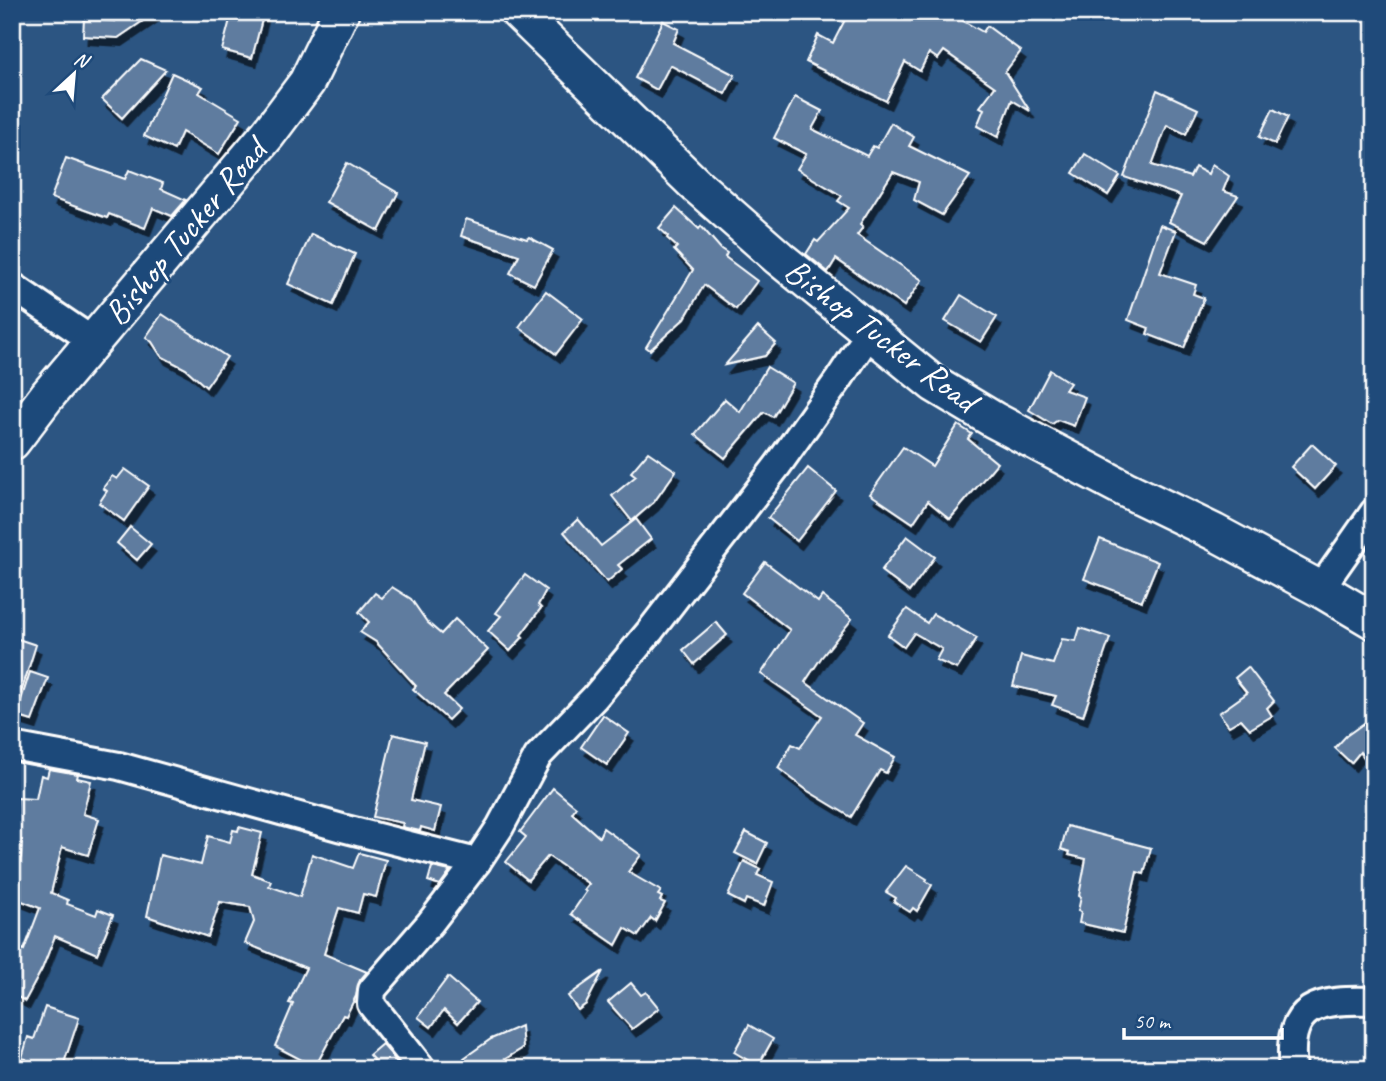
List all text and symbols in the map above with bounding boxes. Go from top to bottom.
north arrow [38,38,108,108]
text: N [70,46,94,74]
street label: Bishop Tucker Road [94,126,279,334]
street label: Bishop Tucker Road [776,248,990,425]
scale bar [1124,997,1281,1041]
text: 50 m [1134,1008,1172,1034]

